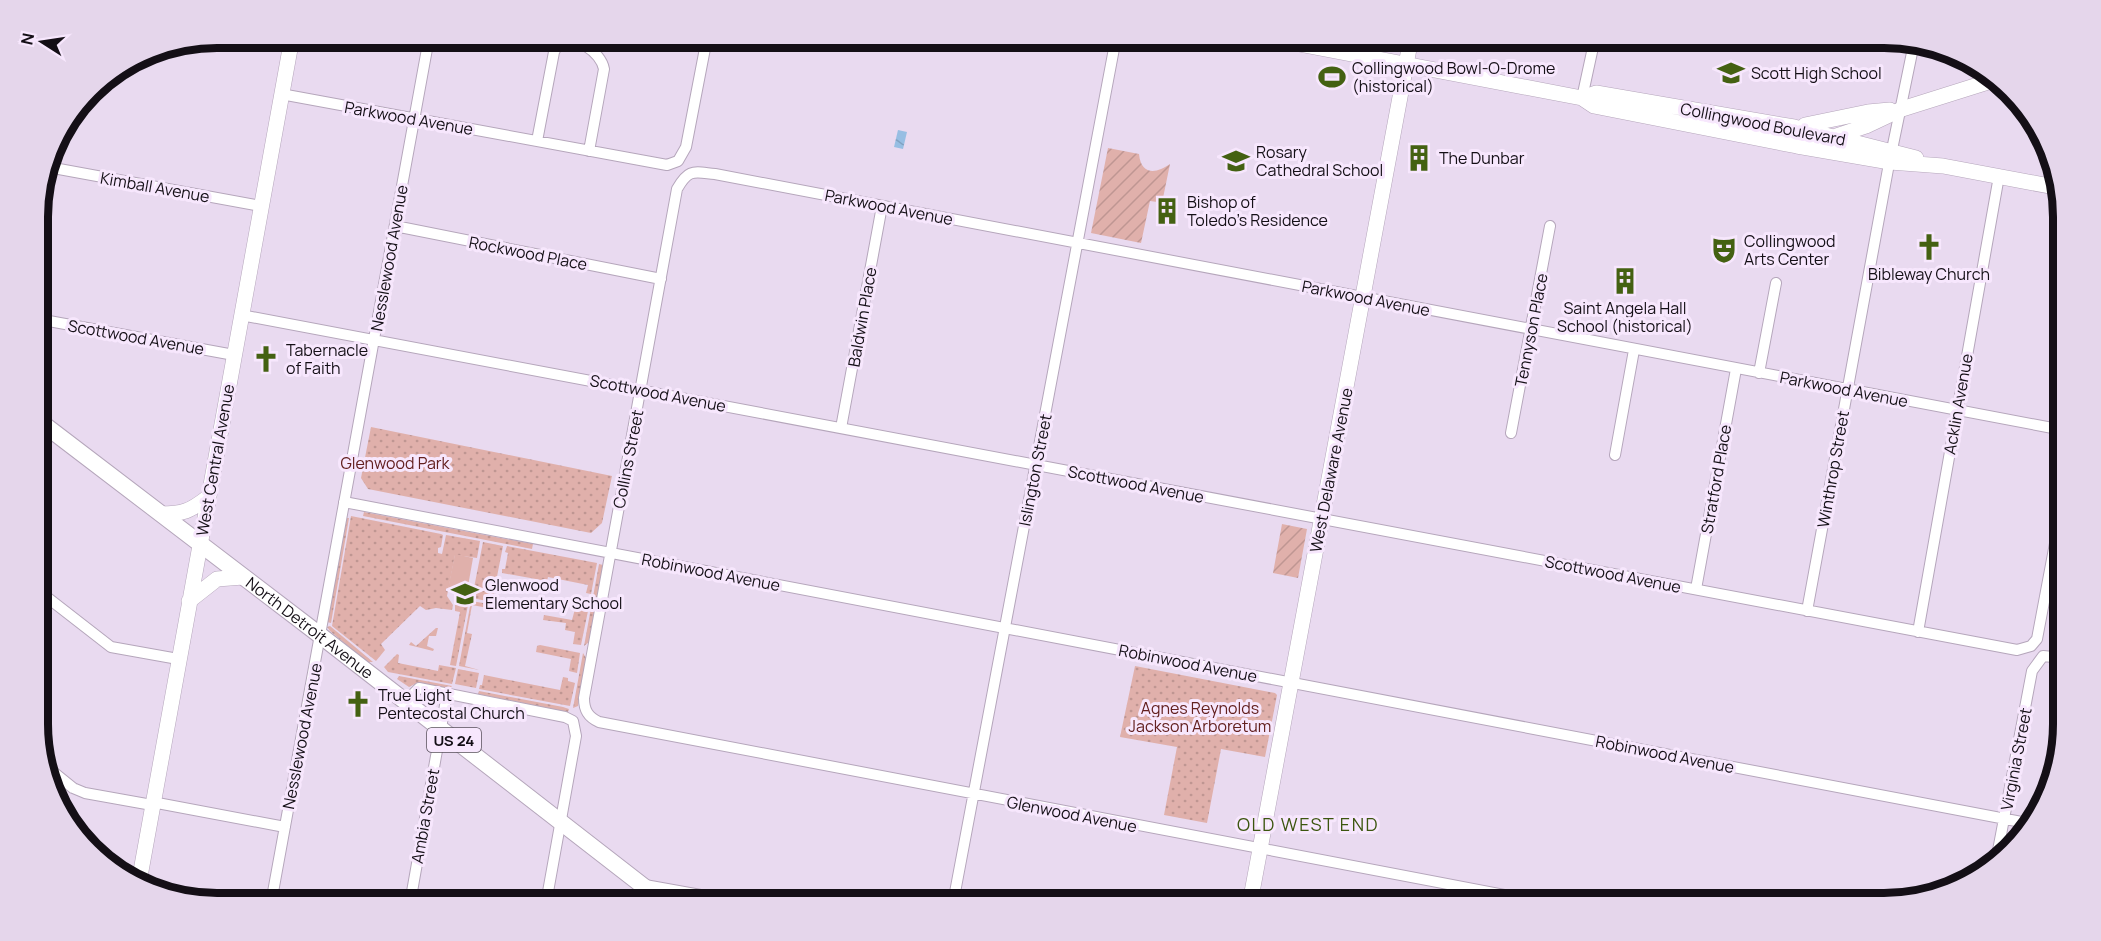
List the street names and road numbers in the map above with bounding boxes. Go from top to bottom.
street label: Parkwood Avenue [343,96,475,140]
street label: Collingwood Boulevard [1679,97,1847,151]
street label: Kimball Avenue [99,167,211,207]
street label: Nesslewood Avenue [365,183,413,333]
street label: Parkwood Avenue [823,184,955,230]
street label: Rockwood Place [467,231,589,275]
street label: Baldwin Place [842,265,882,369]
street label: Tennyson Place [1509,271,1553,389]
street label: Parkwood Avenue [1300,275,1432,321]
street label: Scottwood Avenue [66,314,206,360]
street label: Acklin Avenue [1938,352,1978,456]
street label: Parkwood Avenue [1778,366,1910,412]
street label: Scottwood Avenue [588,369,728,417]
street label: West Central Avenue [191,382,239,538]
street label: West Delaware Avenue [1304,386,1358,554]
street label: Collins Street [608,408,648,510]
street label: Winthrop Street [1812,409,1854,529]
street label: Islington Street [1013,412,1057,528]
street label: Stratford Place [1696,423,1736,535]
street label: Scottwood Avenue [1066,460,1206,508]
street label: Robinwood Avenue [640,548,782,596]
street label: Scottwood Avenue [1543,550,1683,598]
street label: North Detroit Avenue [242,572,378,684]
street label: Robinwood Avenue [1117,639,1259,687]
street label: Nesslewood Avenue [277,661,327,811]
street label: Virginia Street [1995,706,2037,812]
road number: US 24 [427,728,481,752]
street label: Robinwood Avenue [1594,730,1736,778]
street label: Ambia Street [406,767,444,865]
street label: Glenwood Avenue [1005,791,1139,837]

